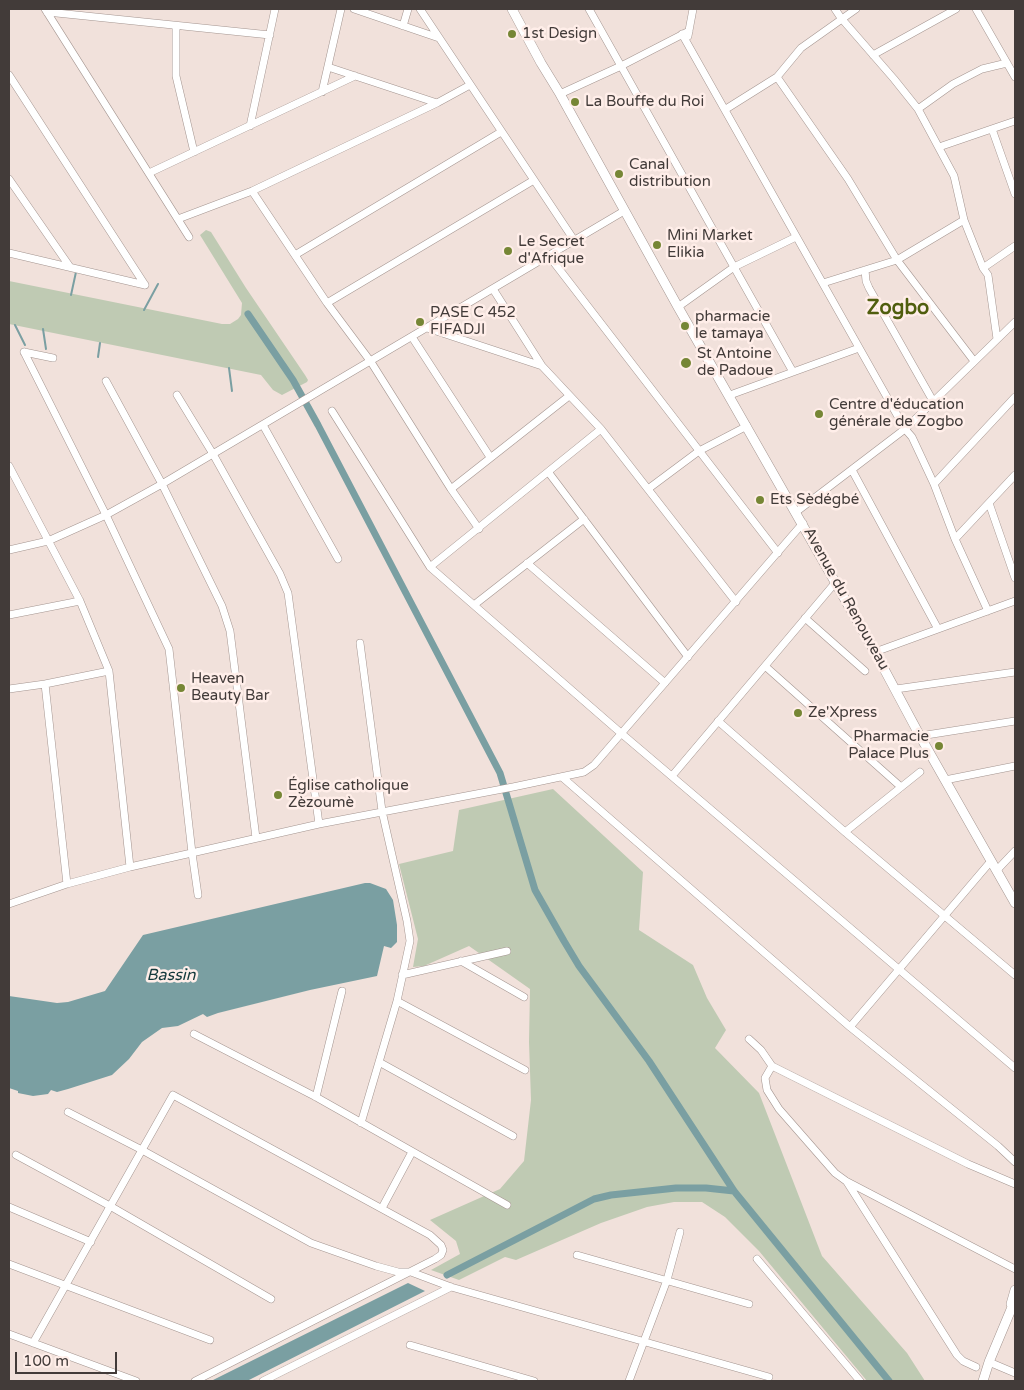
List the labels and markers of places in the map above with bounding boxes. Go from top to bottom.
place label: 1st Design [522,25,597,43]
marker: 1st Design [506,28,518,40]
place label: La Bouffe du Roi [585,93,704,111]
marker: La Bouffe du Roi [569,96,581,108]
place label: Canal distribution [629,156,711,191]
marker: Canal distribution [613,168,625,180]
place label: Mini Market Elikia [667,227,753,262]
place label: Le Secret d'Afrique [518,233,584,268]
marker: Mini Market Elikia [651,239,663,251]
marker: Le Secret d'Afrique [502,245,514,257]
place label: PASE C 452 FIFADJI [430,304,516,339]
place label: pharmacie le tamaya [695,308,770,343]
marker: PASE C 452 FIFADJI [414,316,426,328]
marker: pharmacie le tamaya [679,320,691,332]
place label: St Antoine de Padoue [697,345,773,380]
marker: St Antoine de Padoue [679,356,693,370]
place label: Centre d'éducation générale de Zogbo [829,396,964,431]
marker: Centre d'éducation générale de Zogbo [813,408,825,420]
place label: Ets Sèdégbé [770,491,859,509]
marker: Ets Sèdégbé [754,494,766,506]
place label: Heaven Beauty Bar [191,670,269,705]
marker: Heaven Beauty Bar [175,682,187,694]
place label: Ze'Xpress [808,704,877,722]
marker: Ze'Xpress [792,707,804,719]
place label: Pharmacie Palace Plus [848,728,929,763]
marker: Pharmacie Palace Plus [933,740,945,752]
place label: Église catholique Zèzoumè [288,777,409,812]
marker: Église catholique Zèzoumè [272,789,284,801]

